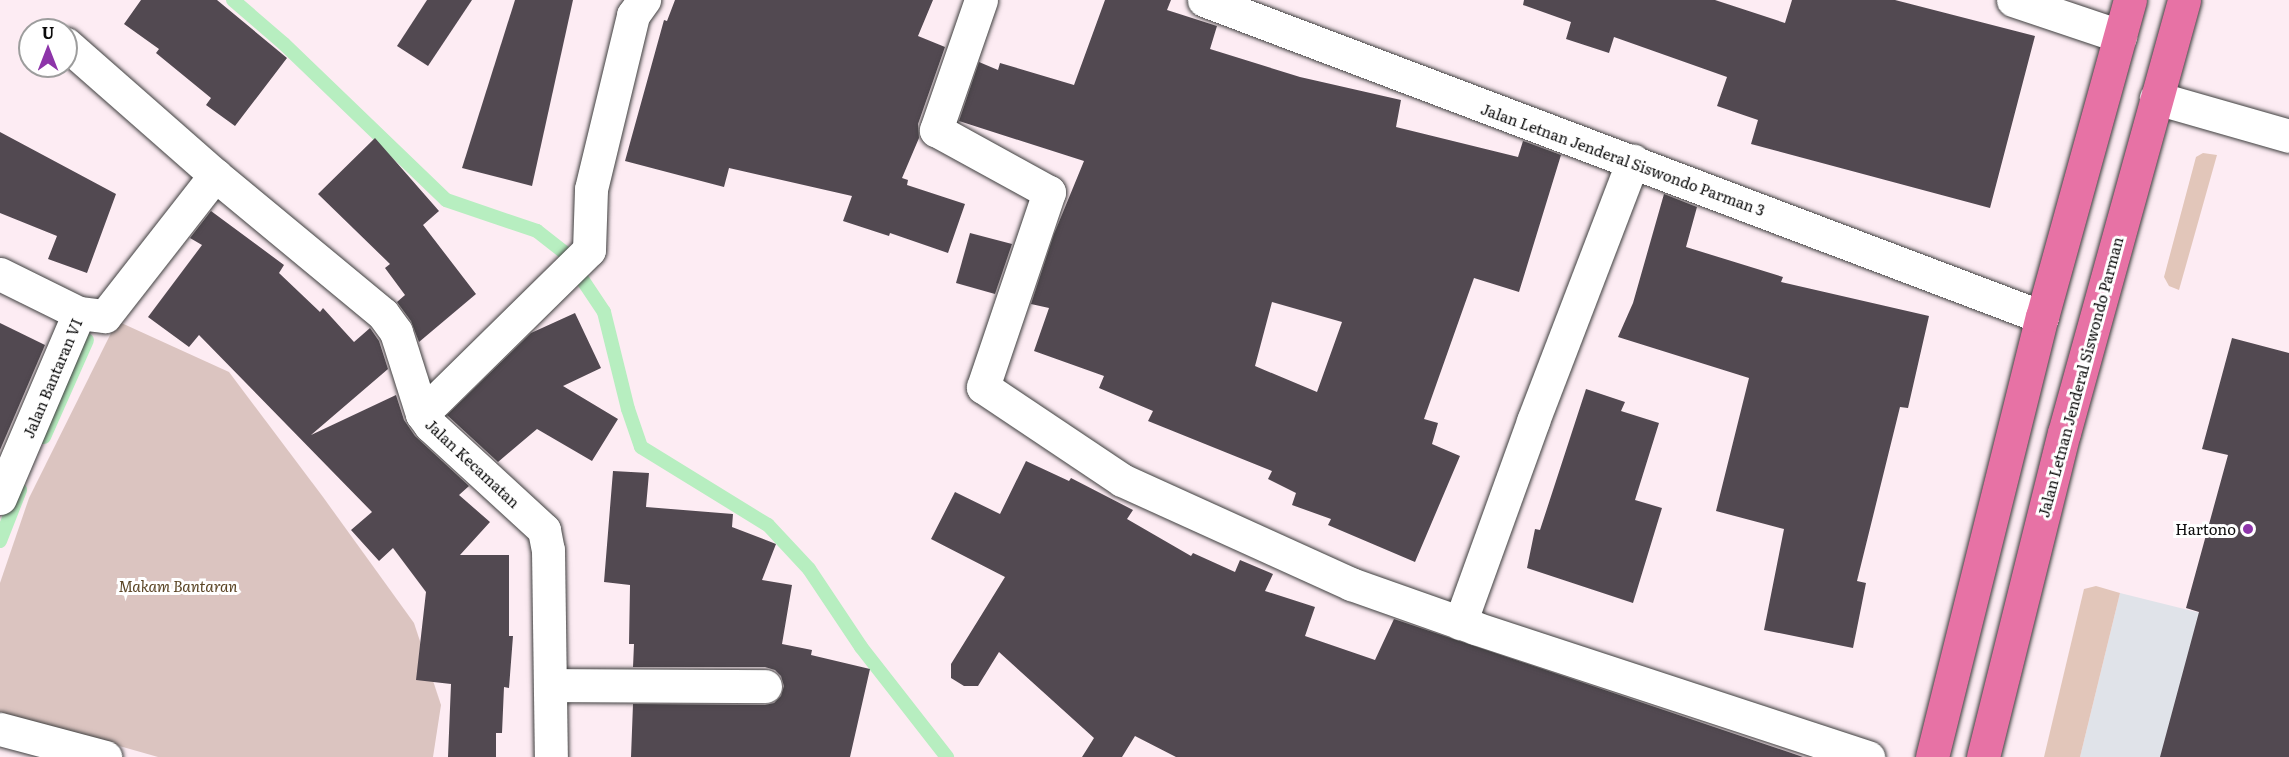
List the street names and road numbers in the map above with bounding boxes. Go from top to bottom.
street label: Jalan Letnan Jenderal Siswondo Parman 3 [1479,99,1767,219]
street label: Jalan Letnan Jenderal Siswondo Parman [2034,235,2126,519]
street label: Jalan Bantaran VI [19,316,85,440]
street label: Jalan Kecamatan [422,415,524,511]

